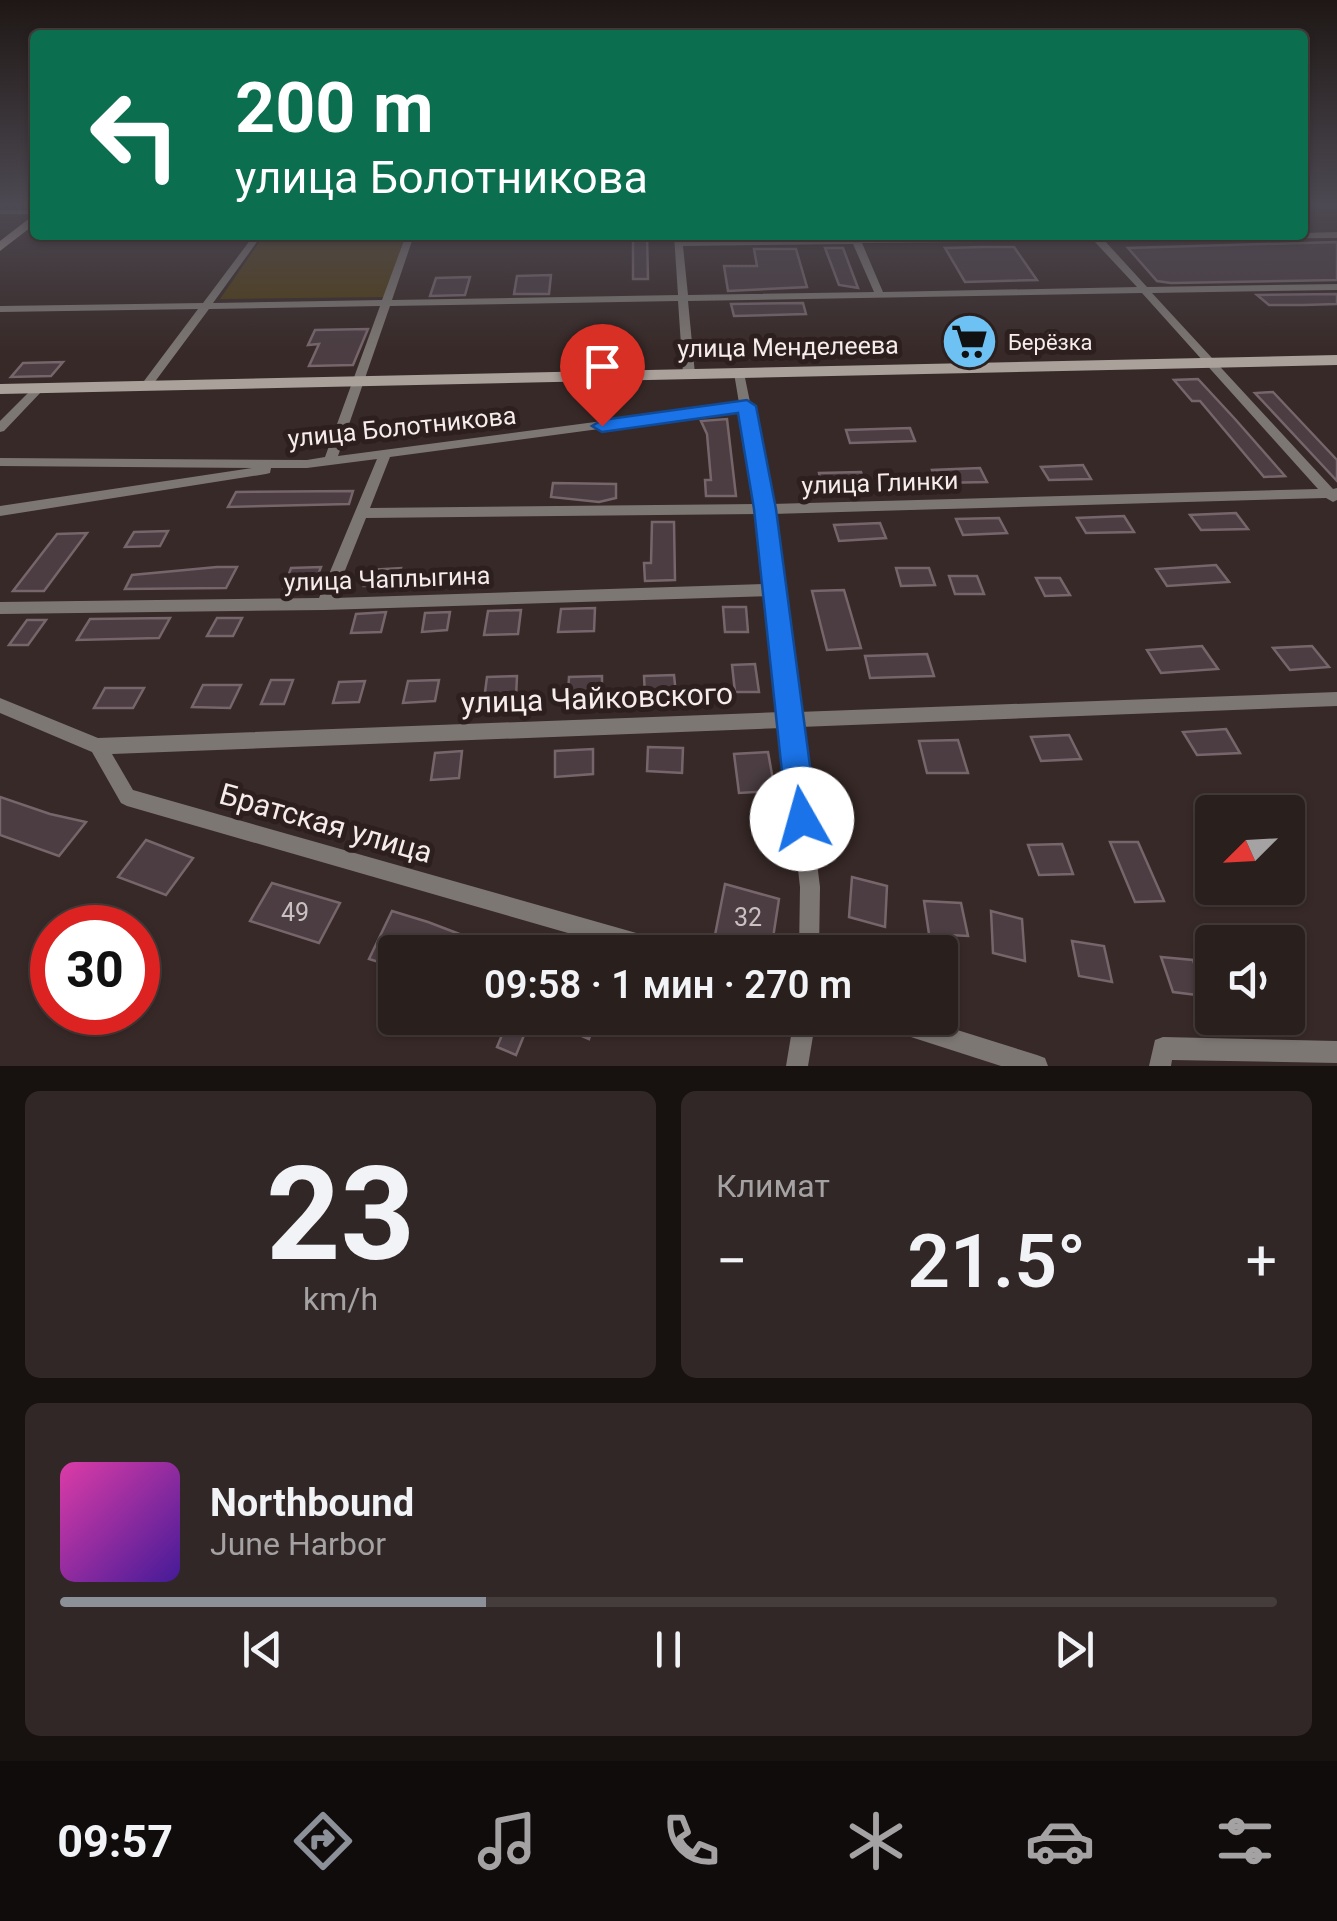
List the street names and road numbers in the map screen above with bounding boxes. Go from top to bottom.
street label: улица Менделеева [677,331,899,363]
street label: улица Болотникова [286,401,518,453]
street label: улица Глинки [801,466,959,500]
street label: улица Чаплыгина [283,561,491,597]
street label: улица Чайковского [460,676,734,720]
street label: Братская улица [216,776,436,870]

